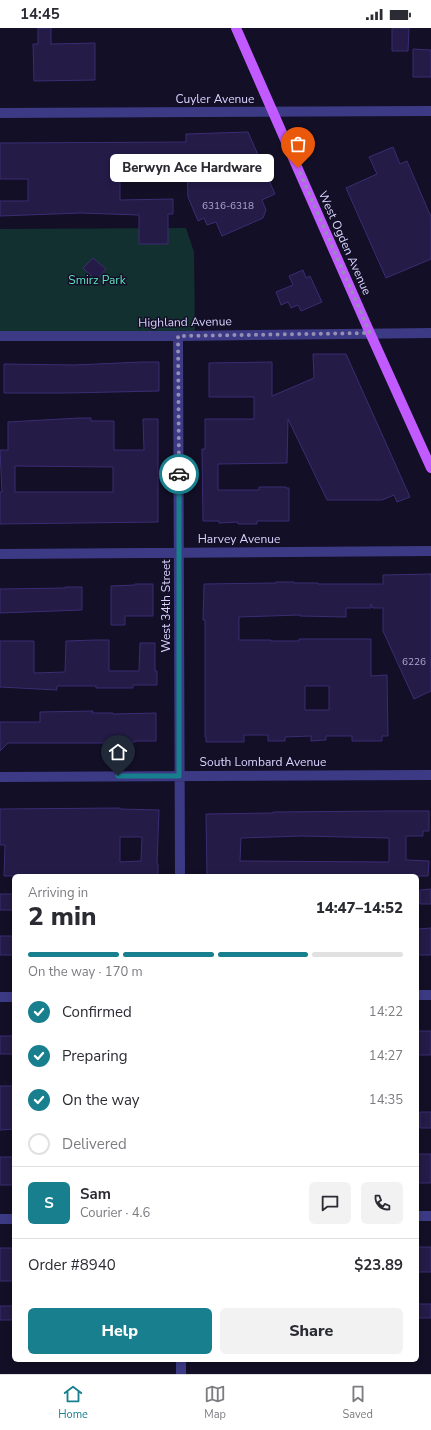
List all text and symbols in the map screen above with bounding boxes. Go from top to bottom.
text: 14:45 [20,4,60,24]
street label: Cuyler Avenue [176,91,254,107]
pin [281,127,315,168]
icon: bag [287,133,309,155]
callout: Berwyn Ace Hardware [110,154,274,182]
text: Berwyn Ace Hardware [122,159,262,177]
street label: West Ogden Avenue [315,188,375,298]
house number: 6316-6318 [202,199,254,213]
park label: Smirz Park [68,272,127,288]
street label: Highland Avenue [138,313,232,331]
courier [159,454,199,494]
icon: car [168,463,190,485]
street label: Harvey Avenue [198,531,280,547]
street label: West 34th Street [158,559,174,653]
house number: 6226 [402,655,426,669]
pin [101,735,135,776]
icon: home [107,741,129,763]
street label: South Lombard Avenue [200,754,326,770]
text: Arriving in [28,884,88,902]
text: 14:47–14:52 [316,898,403,918]
text: 2 min [28,899,96,934]
text: On the way · 170 m [28,963,143,981]
icon: check [28,1001,50,1023]
text: Confirmed [62,1002,132,1022]
text: 14:22 [369,1003,403,1021]
icon: check [28,1045,50,1067]
text: Preparing [62,1046,127,1066]
text: 14:27 [369,1047,403,1065]
icon: check [28,1089,50,1111]
text: On the way [62,1090,140,1110]
text: 14:35 [369,1091,403,1109]
text: Delivered [62,1134,127,1154]
button: chat [309,1182,351,1224]
button: phone [361,1182,403,1224]
text: Sam [80,1184,111,1204]
text: S [44,1193,54,1213]
text: Courier · 4.6 [80,1204,150,1222]
text: Order #8940 [28,1255,116,1275]
text: $23.89 [354,1255,403,1275]
button: Help [28,1308,212,1354]
button: Share [220,1308,403,1354]
tab: Home [58,1383,88,1422]
tab: Map [204,1383,226,1422]
tab: Saved [342,1383,373,1422]

